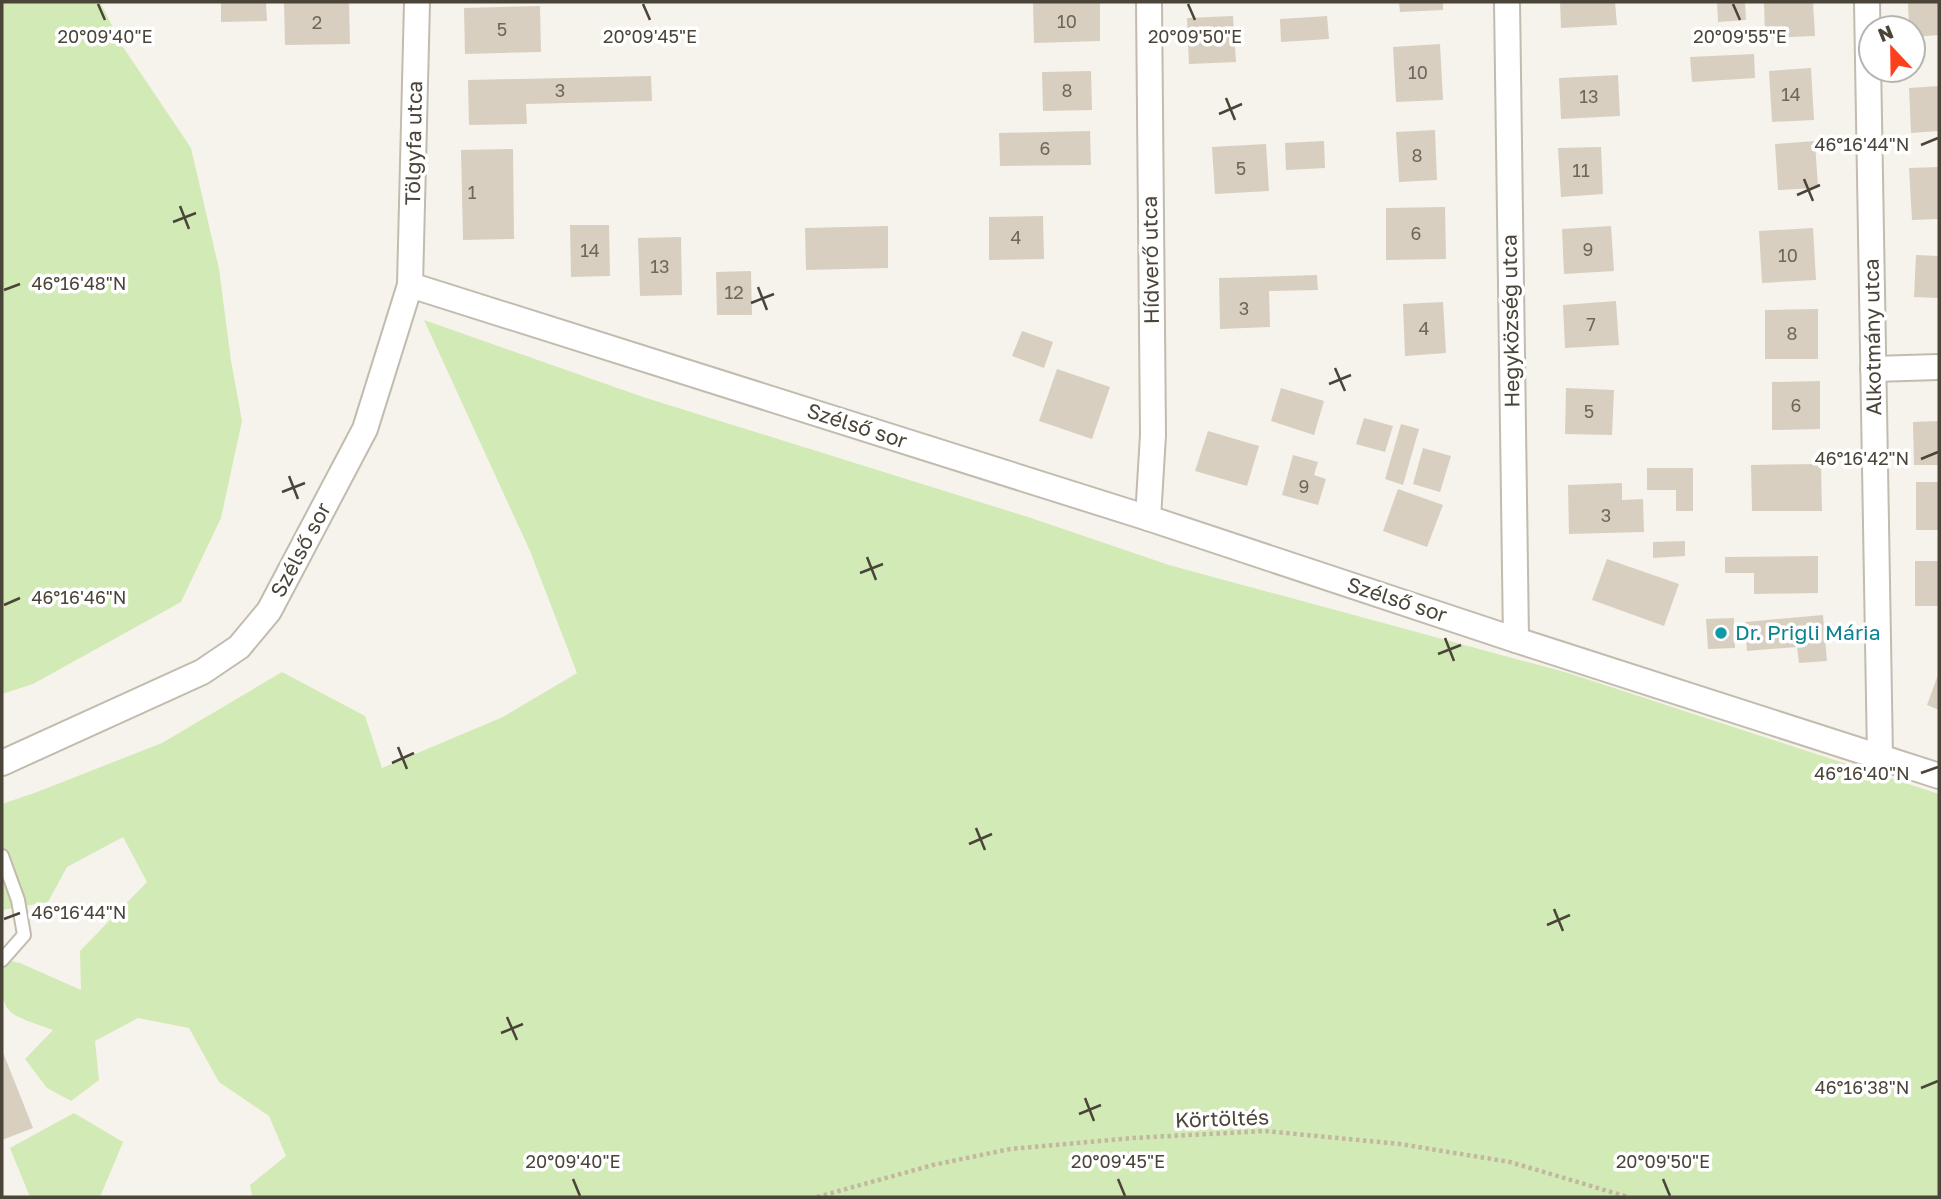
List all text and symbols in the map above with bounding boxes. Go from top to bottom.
house number: 10 [1057,10,1077,32]
house number: 2 [312,11,322,33]
north arrow [1857,14,1927,84]
house number: 5 [497,18,507,40]
text: N [1874,19,1896,46]
text: 20°09'40"E [58,25,152,47]
text: 20°09'45"E [603,25,697,47]
text: 20°09'50"E [1148,25,1242,47]
text: 20°09'55"E [1693,25,1787,47]
house number: 10 [1408,61,1428,83]
house number: 3 [555,79,565,101]
house number: 8 [1062,79,1072,101]
street label: Tölgyfa utca [399,80,427,206]
house number: 14 [1781,83,1801,105]
house number: 13 [1579,85,1599,107]
text: 46°16'44"N [1814,133,1910,155]
house number: 6 [1040,137,1050,159]
house number: 8 [1412,144,1422,166]
house number: 5 [1236,157,1246,179]
house number: 11 [1572,159,1590,181]
house number: 1 [468,181,477,203]
street label: Hídverő utca [1136,196,1164,324]
house number: 6 [1411,222,1421,244]
house number: 4 [1011,226,1022,248]
street label: Hegyközség utca [1495,234,1525,408]
house number: 9 [1583,238,1593,260]
house number: 14 [580,239,600,261]
house number: 10 [1778,244,1798,266]
house number: 13 [650,255,670,277]
street label: Alkotmány utca [1858,258,1886,416]
text: 46°16'48"N [31,272,127,294]
house number: 12 [724,281,744,303]
house number: 3 [1239,297,1249,319]
house number: 7 [1586,313,1596,335]
house number: 4 [1419,317,1430,339]
house number: 8 [1787,322,1797,344]
house number: 6 [1791,394,1801,416]
street label: Szélső sor [804,397,911,453]
house number: 5 [1584,400,1594,422]
text: 46°16'42"N [1815,447,1909,469]
house number: 9 [1299,475,1309,497]
street label: Szélső sor [264,498,336,601]
house number: 3 [1601,504,1611,526]
street label: Szélső sor [1344,571,1451,627]
text: 46°16'46"N [31,586,127,608]
place label: Dr. Prigli Mária [1735,619,1881,645]
marker: Dr. Prigli Mária [1713,625,1729,641]
text: 46°16'40"N [1814,762,1910,784]
text: 46°16'44"N [31,901,127,923]
text: 46°16'38"N [1815,1076,1909,1098]
street label: Körtöltés [1174,1103,1270,1133]
text: 20°09'40"E [526,1150,620,1172]
text: 20°09'45"E [1071,1150,1165,1172]
text: 20°09'50"E [1616,1150,1710,1172]

